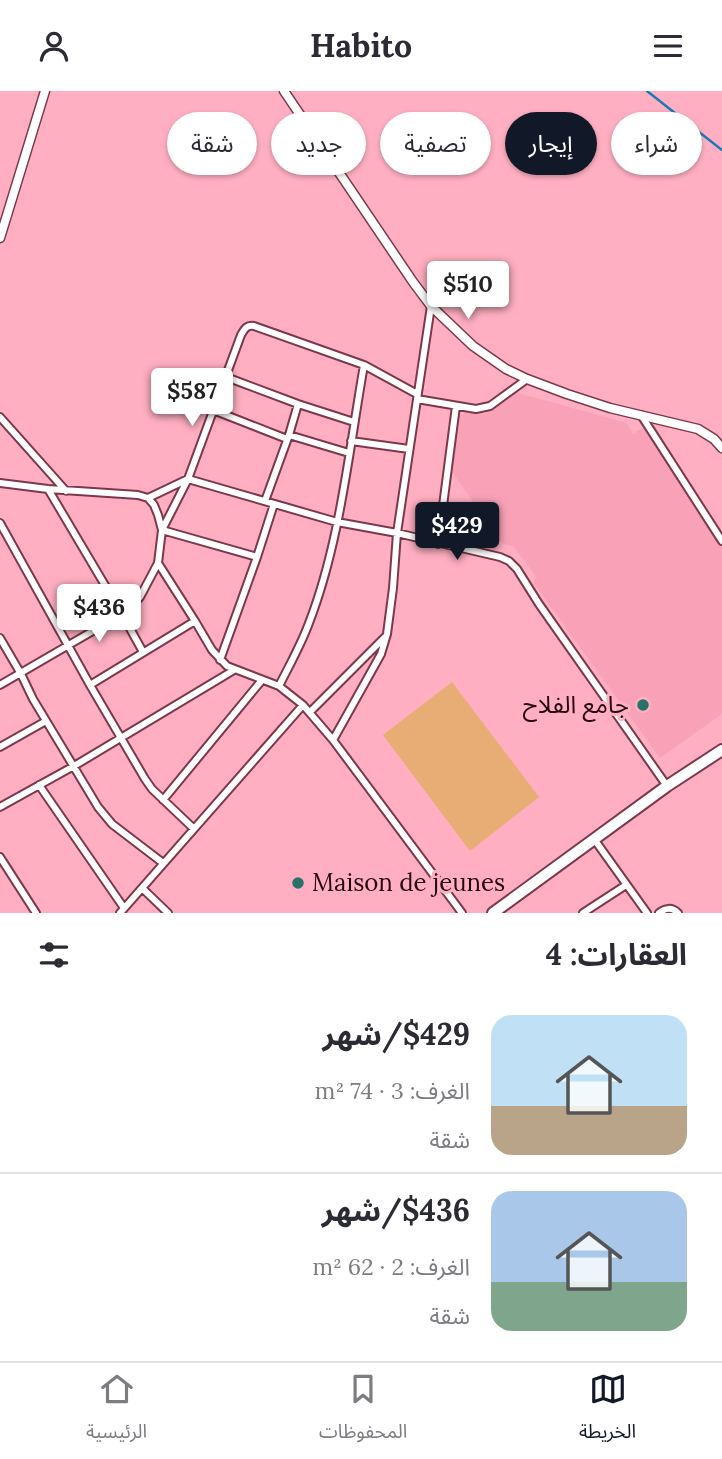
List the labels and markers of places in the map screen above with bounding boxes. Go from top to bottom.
pin: $510 [427,261,509,321]
pin: $587 [151,369,233,428]
pin: $429 [416,503,498,562]
pin: $436 [58,585,140,644]
place label: جامع الفلاح [523,689,629,722]
marker: جامع الفلاح [635,697,651,713]
place label: Maison de jeunes [312,867,505,898]
marker: Maison de jeunes [290,875,306,891]

